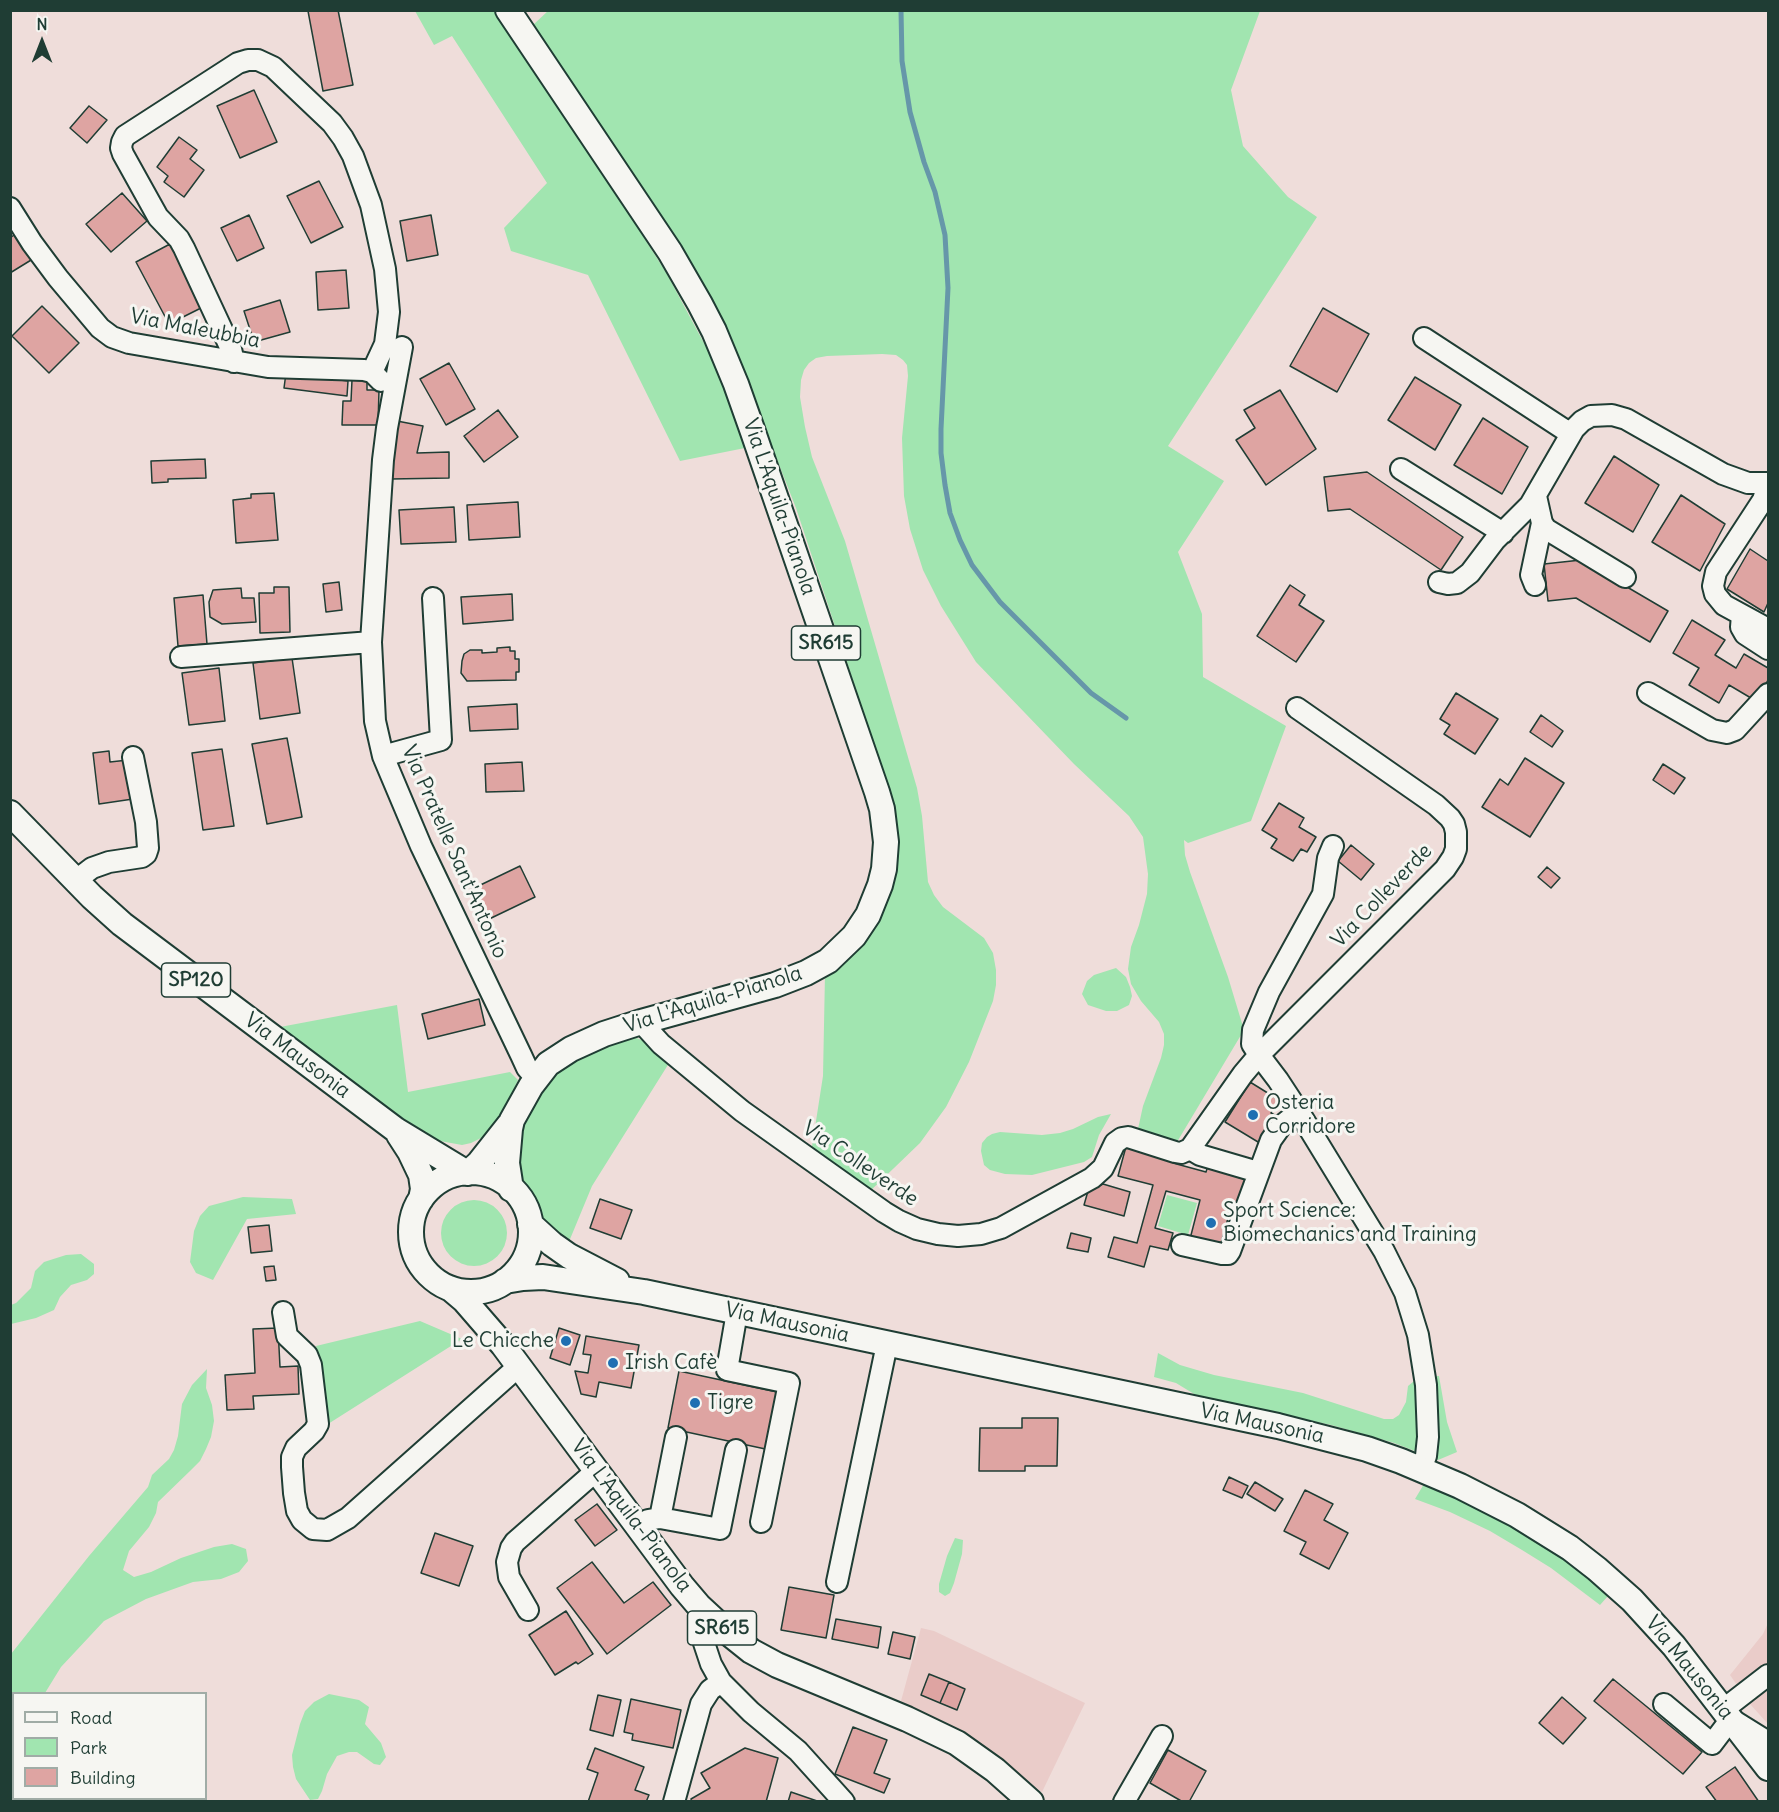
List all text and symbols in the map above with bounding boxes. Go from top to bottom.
north arrow [12,12,72,72]
text: N [36,14,48,34]
street label: Via Maleubbia [128,304,262,354]
street label: Via L'Aquila-Pianola [737,415,821,599]
road number: SR615 [792,626,860,660]
street label: Via Pratelle Sant'Antonio [396,742,512,962]
street label: Via Colleverde [1326,839,1438,953]
street label: Via L'Aquila-Pianola [621,961,805,1039]
road number: SP120 [162,963,230,997]
street label: Via Mausonia [239,1008,355,1104]
place label: Osteria Corridore [1265,1090,1356,1140]
marker: Osteria Corridore [1246,1108,1260,1122]
street label: Via Colleverde [797,1116,923,1212]
place label: Sport Science: Biomechanics and Training [1223,1198,1477,1248]
marker: Sport Science: Biomechanics and Training [1204,1216,1218,1230]
street label: Via Mausonia [723,1298,851,1348]
place label: Le Chicche [452,1328,554,1354]
marker: Le Chicche [559,1334,573,1348]
place label: Irish Cafè [625,1350,717,1376]
marker: Irish Cafè [606,1356,620,1370]
place label: Tigre [707,1390,754,1416]
marker: Tigre [688,1396,702,1410]
street label: Via Mausonia [1198,1399,1326,1449]
street label: Via L'Aquila-Pianola [565,1435,697,1597]
road number: SR615 [688,1611,756,1645]
street label: Via Mausonia [1640,1611,1738,1725]
legend [12,1692,207,1800]
text: Road [70,1706,112,1729]
text: Park [70,1736,107,1759]
text: Building [70,1766,135,1789]

